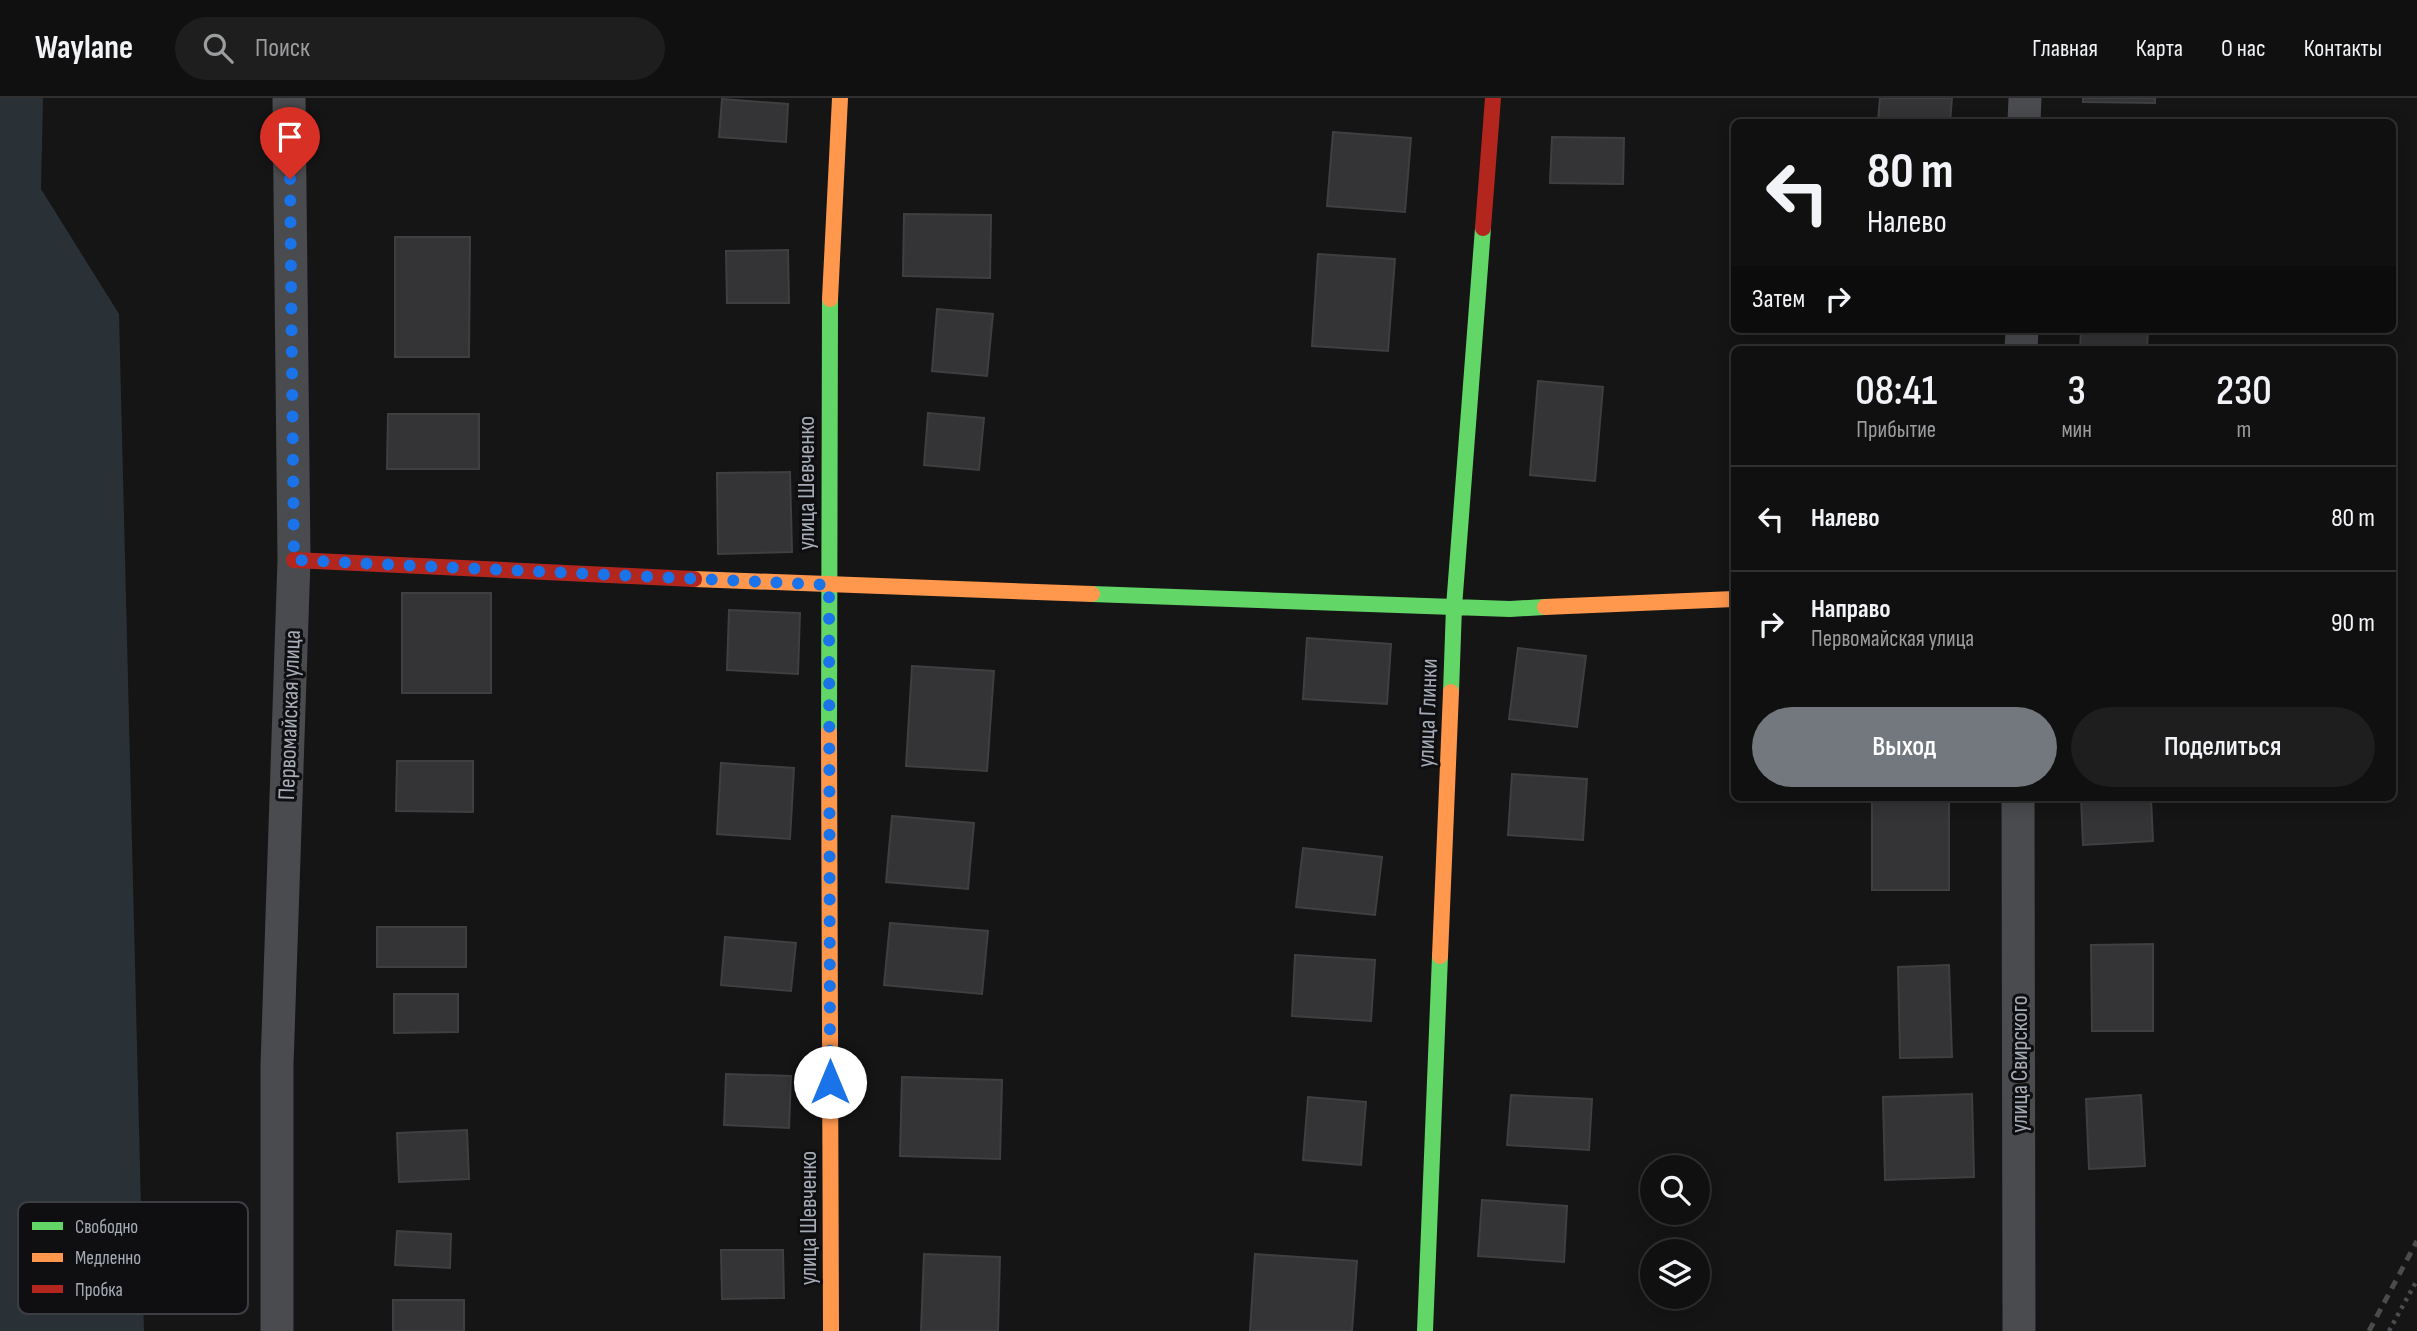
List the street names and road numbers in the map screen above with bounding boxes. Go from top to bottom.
street label: улица Шевченко [792,416,821,550]
street label: Первомайская улица [272,629,307,801]
street label: улица Глинки [1411,658,1444,768]
street label: улица Свирского [2005,995,2034,1133]
street label: улица Шевченко [794,1151,823,1285]

